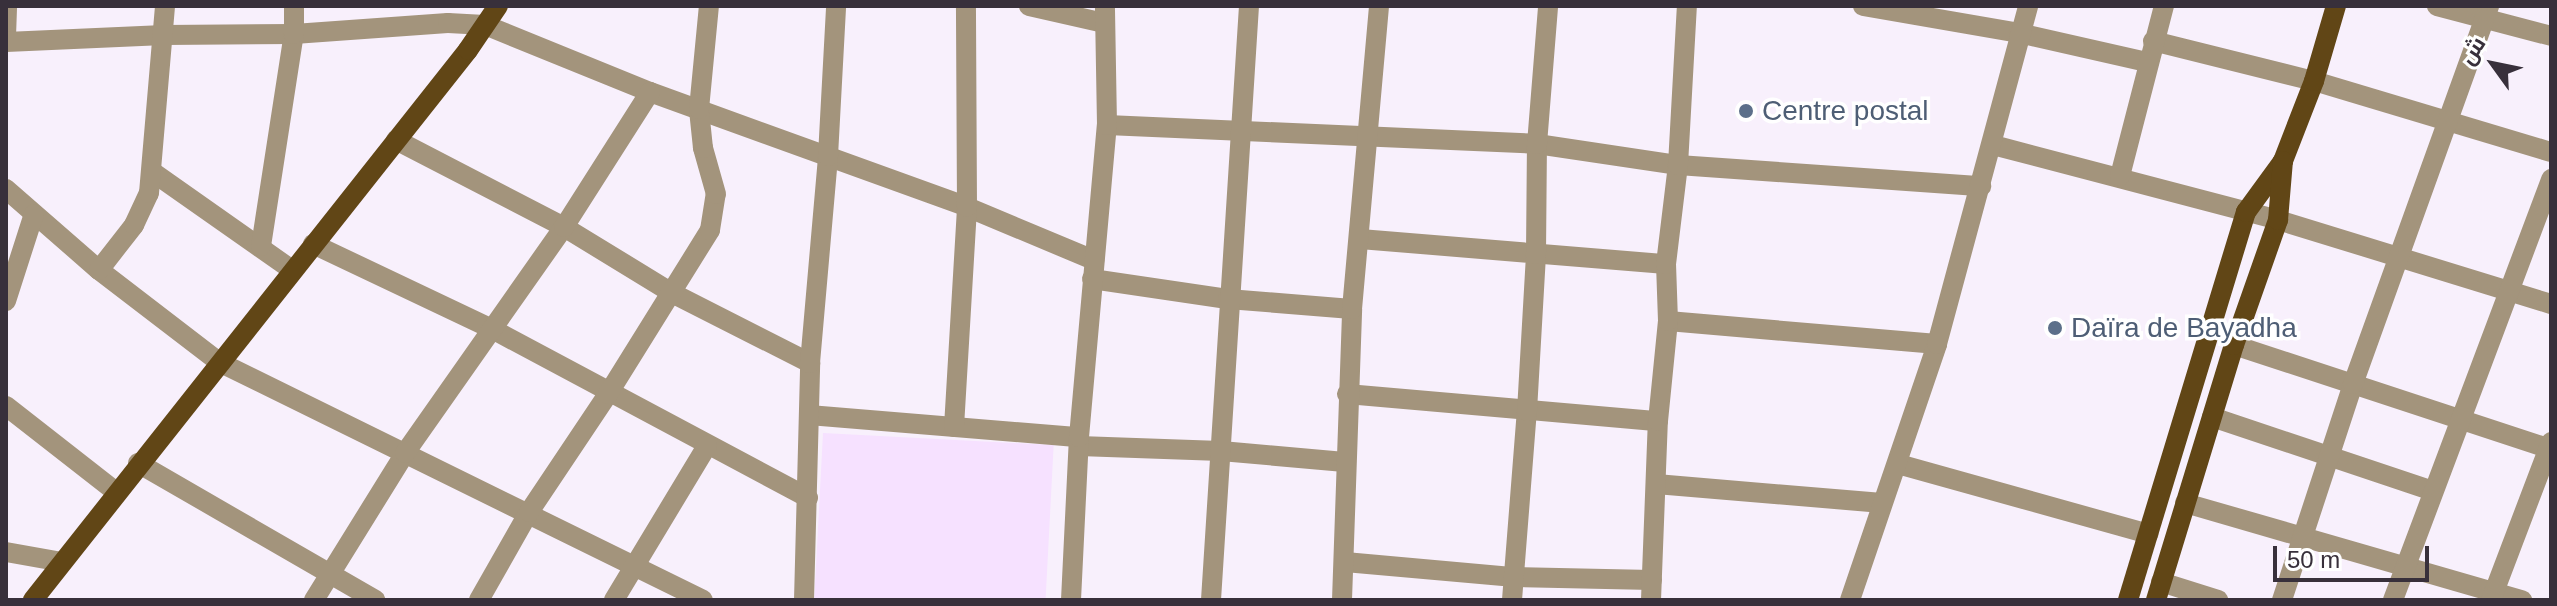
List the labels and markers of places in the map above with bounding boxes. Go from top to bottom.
place label: Centre postal [1762,94,1929,128]
marker: Centre postal [1737,102,1755,120]
place label: Daïra de Bayadha [2071,311,2297,345]
marker: Daïra de Bayadha [2046,319,2064,337]

